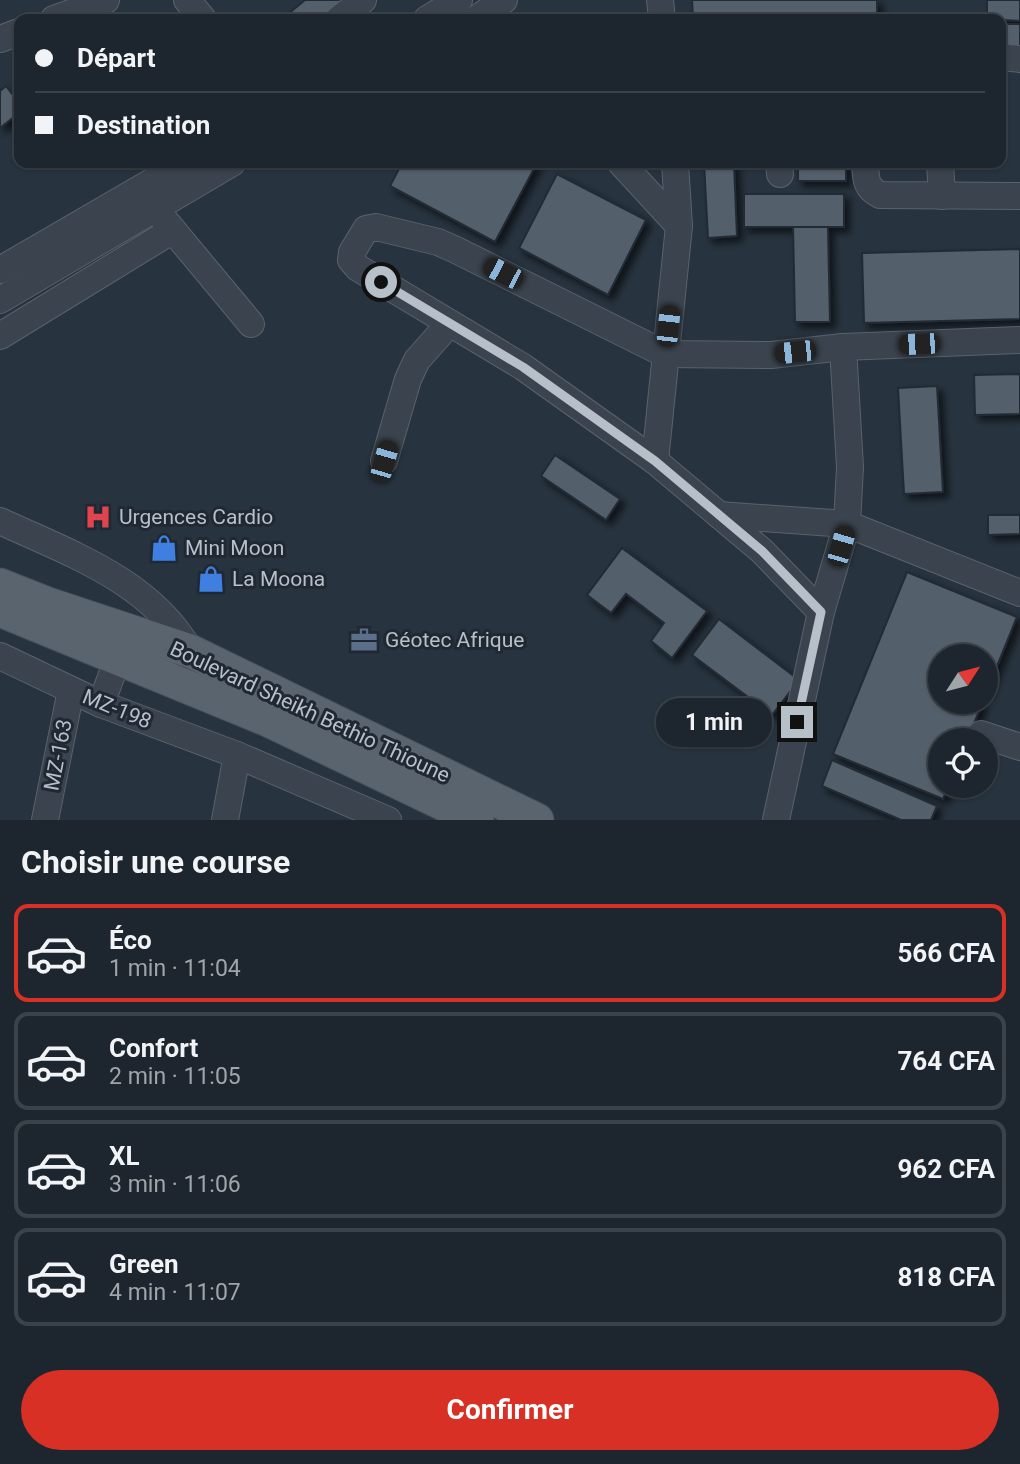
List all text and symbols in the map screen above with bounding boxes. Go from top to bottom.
text: Départ [77,43,155,73]
text: Destination [77,110,210,140]
car [480,254,527,292]
route start [365,266,397,298]
car [656,304,681,348]
car [898,333,941,355]
car [774,339,817,365]
car [369,438,400,484]
hospital icon: Urgences Cardio [83,502,113,532]
place label: Urgences Cardio [119,505,273,529]
car [826,523,857,569]
shop icon: Mini Moon [149,533,179,563]
place label: Mini Moon [185,536,284,560]
shop icon: La Moona [196,564,226,594]
place label: La Moona [232,567,325,591]
office icon: Géotec Afrique [349,625,379,655]
place label: Géotec Afrique [385,628,525,652]
street label: Boulevard Sheikh Bethio Thioune [166,636,454,788]
north arrow [928,644,998,714]
map controls [928,644,998,798]
street label: MZ-198 [79,684,155,734]
callout: 1 min [657,698,772,746]
route end [781,706,813,738]
text: 1 min [685,709,743,736]
street label: MZ-163 [39,717,77,793]
button: locate [928,728,998,798]
text: Choisir une course [21,843,290,881]
icon: car [25,922,88,985]
text: Éco [109,925,152,955]
text: 566 CFA [897,938,995,968]
text: 1 min · 11:04 [109,955,241,982]
icon: car [25,1030,88,1093]
text: Confort [109,1033,198,1063]
text: 764 CFA [897,1046,995,1076]
text: 2 min · 11:05 [109,1063,241,1090]
icon: car [25,1138,88,1201]
text: XL [109,1141,140,1171]
text: 962 CFA [897,1154,995,1184]
text: 3 min · 11:06 [109,1171,241,1198]
icon: car [25,1246,88,1309]
text: Green [109,1249,179,1279]
text: 818 CFA [897,1262,995,1292]
text: 4 min · 11:07 [109,1279,241,1306]
button: Confirmer [21,1370,999,1450]

